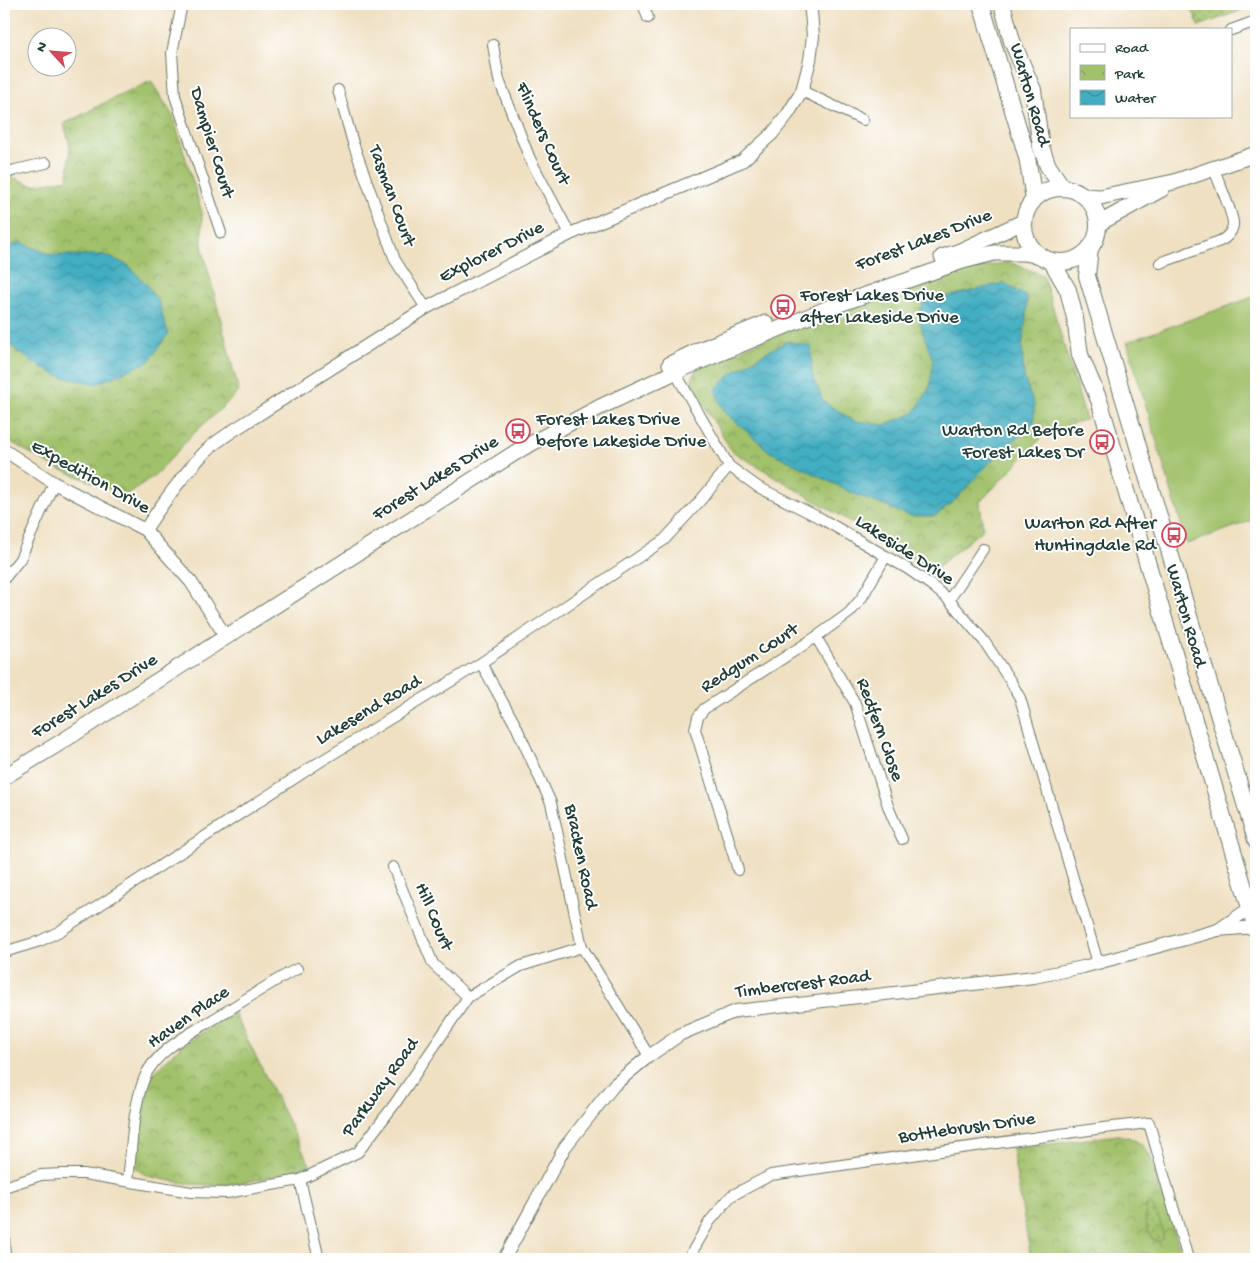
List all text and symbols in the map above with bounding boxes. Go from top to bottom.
north arrow [28,28,78,78]
legend [1070,28,1232,118]
text: N [33,40,52,55]
text: Road [1115,40,1149,58]
street label: Warton Road [1003,41,1055,151]
text: Park [1114,66,1145,84]
street label: Flinders Court [509,78,576,191]
street label: Dampier Court [183,83,239,203]
text: Water [1115,90,1157,108]
street label: Tasman Court [362,141,421,252]
street label: Forest Lakes Drive [852,204,996,278]
street label: Explorer Drive [436,217,548,289]
place label: Forest Lakes Drive after Lakeside Drive [799,285,959,330]
bus stop icon: Forest Lakes Drive after Lakeside Drive [770,294,796,320]
place label: Forest Lakes Drive before Lakeside Drive [535,409,706,454]
bus stop icon: Forest Lakes Drive before Lakeside Drive [505,418,531,444]
place label: Warton Rd Before Forest Lakes Dr [942,420,1086,465]
bus stop icon: Warton Rd Before Forest Lakes Dr [1089,429,1115,455]
street label: Forest Lakes Drive [368,431,503,527]
street label: Expedition Drive [26,436,154,520]
street label: Lakeside Drive [850,510,958,592]
place label: Warton Rd After Huntingdale Rd [1025,513,1158,558]
bus stop icon: Warton Rd After Huntingdale Rd [1161,522,1187,548]
street label: Warton Road [1159,562,1211,672]
street label: Redgum Court [697,618,805,699]
street label: Forest Lakes Drive [27,649,162,745]
street label: Lakesend Road [312,670,427,751]
street label: Redfern Close [850,675,908,785]
street label: Bracken Road [557,801,603,913]
street label: Hill Court [408,880,458,956]
street label: Timbercrest Road [734,965,873,1005]
street label: Haven Place [144,981,234,1055]
street label: Parkway Road [337,1032,426,1143]
street label: Bottlebrush Drive [896,1108,1037,1150]

